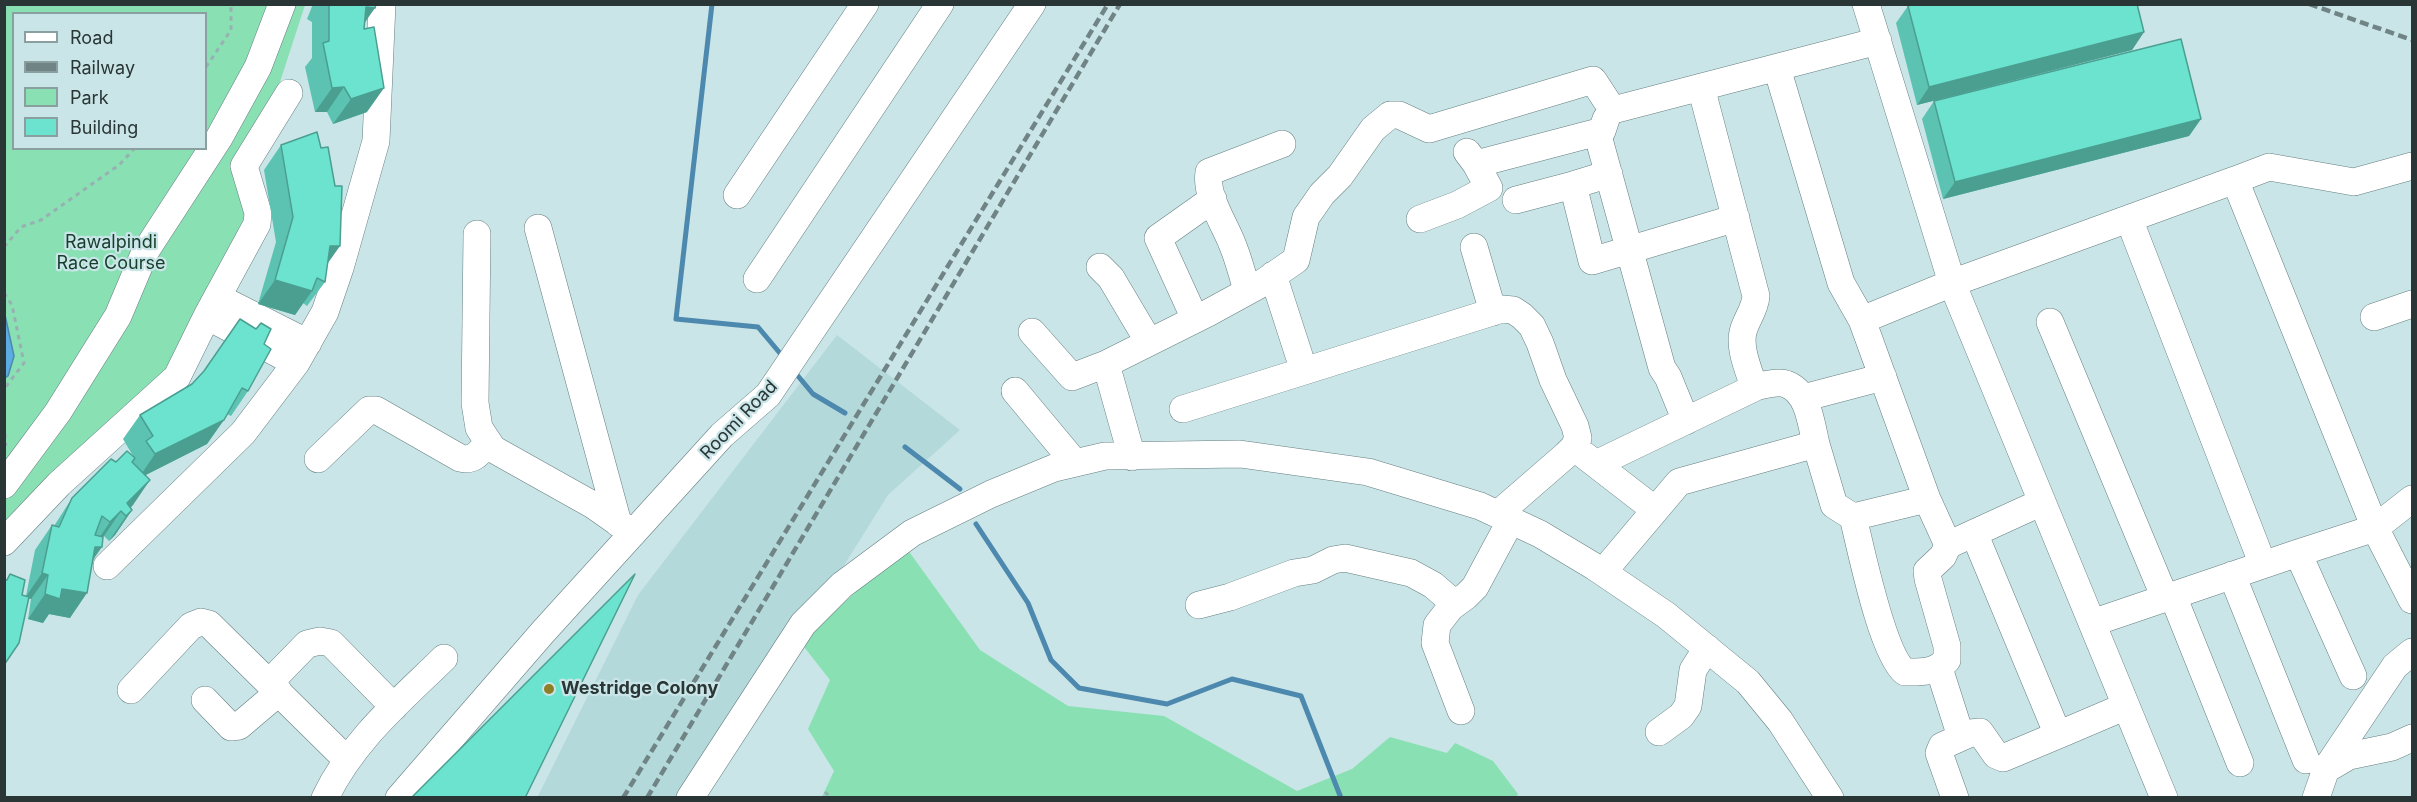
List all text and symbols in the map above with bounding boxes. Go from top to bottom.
legend [12,12,207,150]
text: Road [70,27,113,48]
text: Railway [70,57,135,78]
text: Park [70,87,109,108]
text: Building [70,117,138,138]
park label: Rawalpindi Race Course [57,232,165,274]
street label: Roomi Road [696,376,782,464]
place label: Westridge Colony [561,678,718,700]
marker: Westridge Colony [542,682,556,696]

